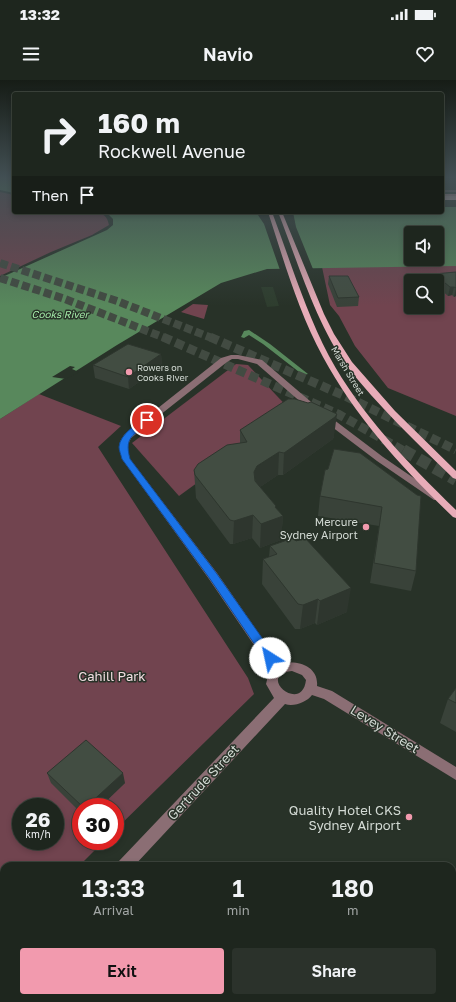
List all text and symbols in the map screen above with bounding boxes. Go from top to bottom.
text: 13:32 [20,5,60,23]
icon: menu [20,43,42,65]
text: Navio [203,43,253,65]
icon: heart [414,43,436,65]
text: 160 m [98,106,180,139]
icon: right [32,108,84,160]
text: Rockwell Avenue [98,140,245,162]
icon: arrive [76,184,98,206]
text: Then [32,186,68,204]
map controls [404,226,444,314]
button: sound [404,226,444,266]
button: search [404,274,444,314]
water label: Cooks River [32,308,91,320]
street label: Marsh Street [329,344,367,398]
place label: Rowers on Cooks River [137,362,189,383]
marker: Rowers on Cooks River [124,367,134,377]
pin [130,403,164,437]
icon: arrive [136,409,158,431]
place label: Mercure Sydney Airport [280,515,358,541]
marker: Mercure Sydney Airport [361,522,371,532]
position arrow [249,637,291,679]
park label: Cahill Park [78,668,146,684]
street label: Levey Street [348,702,422,756]
street label: Gertrude Street [164,741,242,823]
speed limit sign: 30 [72,798,124,850]
place label: Quality Hotel CKS Sydney Airport [289,802,401,833]
text: 26 [26,807,50,831]
marker: Quality Hotel CKS Sydney Airport [404,812,414,822]
text: km/h [25,828,51,840]
text: 13:33 [82,873,145,902]
text: 1 [232,873,244,902]
text: 180 [332,873,374,902]
text: Arrival [93,902,134,918]
text: min [227,902,250,918]
text: m [347,902,359,918]
button: Exit [20,948,224,994]
button: Share [232,948,436,994]

